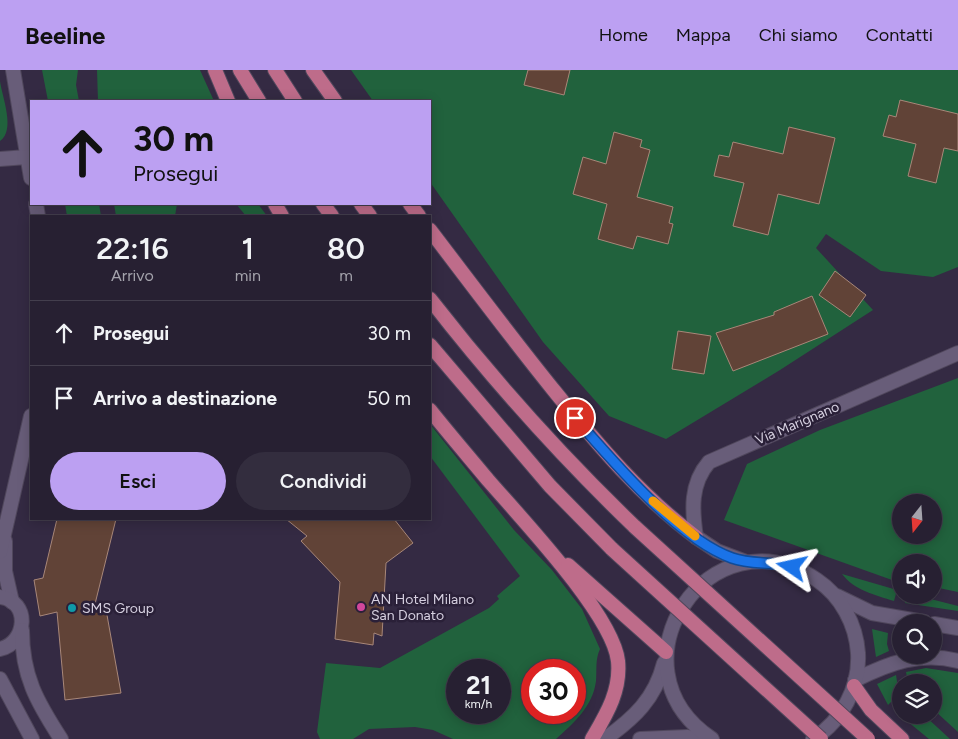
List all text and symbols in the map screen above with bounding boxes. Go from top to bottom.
text: Beeline [25,21,105,50]
text: Home [599,24,648,46]
text: Mappa [676,24,731,46]
text: Chi siamo [759,24,838,46]
text: Contatti [866,24,933,46]
text: 30 m [133,118,214,160]
icon: ahead [50,120,115,185]
text: Prosegui [133,160,218,187]
text: 22:16 [96,230,169,267]
text: 1 [242,230,254,267]
text: 80 [327,230,365,267]
text: Arrivo [111,266,154,285]
text: min [235,266,261,285]
text: m [339,266,353,285]
icon: ahead [50,319,78,347]
text: Prosegui [93,322,169,345]
text: 30 m [368,322,411,345]
icon: arrive [50,384,78,412]
text: Arrivo a destinazione [93,387,277,410]
text: 50 m [367,387,411,410]
pin [554,397,596,439]
street label: Via Marignano [753,398,842,449]
icon: arrive [561,404,589,432]
button: Esci [50,452,226,510]
button: Condividi [236,452,411,510]
north arrow [892,494,942,544]
map controls [892,494,942,724]
position arrow [765,540,817,592]
button: sound [892,554,942,604]
place label: AN Hotel Milano San Donato [371,591,474,624]
place label: SMS Group [82,600,154,617]
marker: AN Hotel Milano San Donato [355,601,367,613]
marker: SMS Group [66,602,78,614]
button: search [892,614,942,664]
speed limit sign: 30 [521,659,586,724]
text: 21 [466,670,491,700]
button: layers [892,674,942,724]
text: km/h [465,697,492,711]

